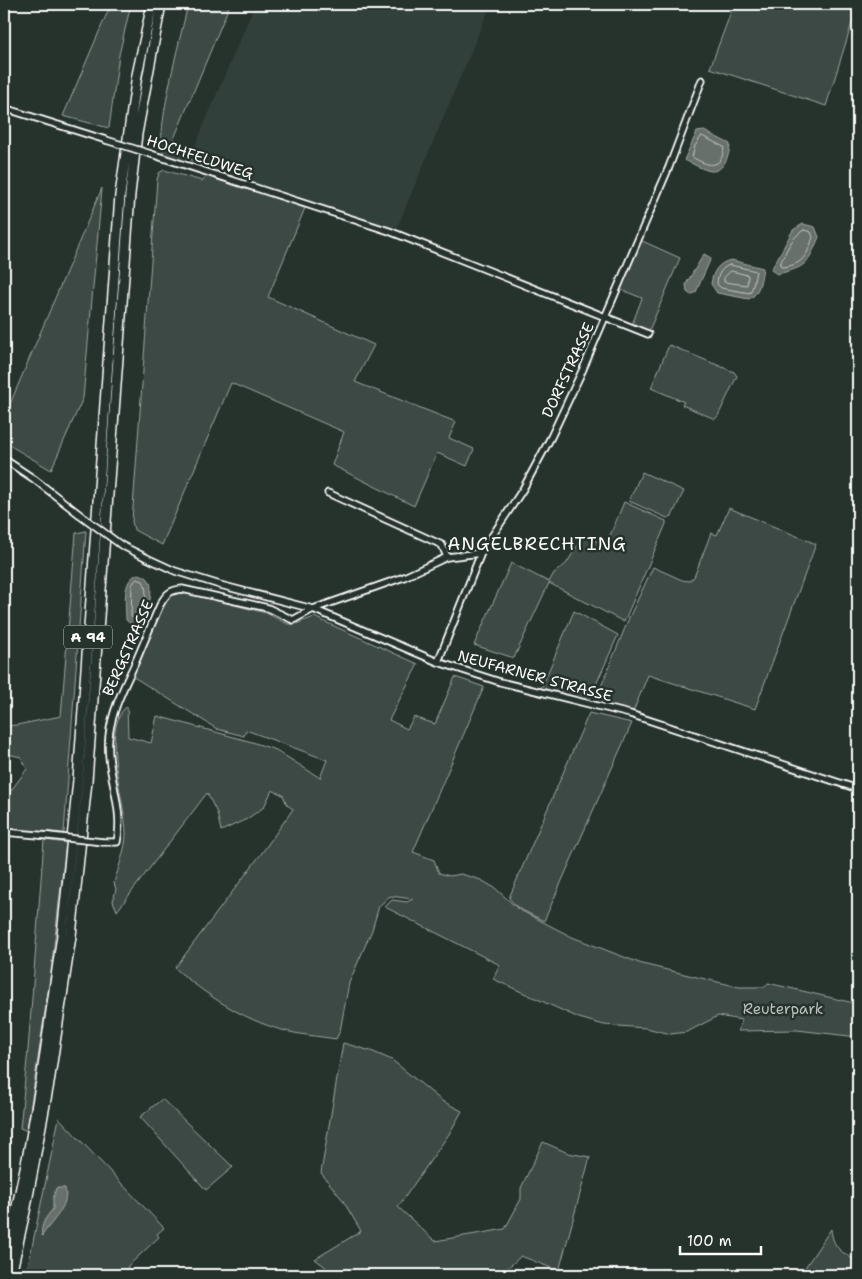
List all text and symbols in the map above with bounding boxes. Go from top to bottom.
street label: HOCHFELDWEG [144,130,256,184]
street label: DORFSTRASSE [537,319,599,421]
district label: ANGELBRECHTING [447,532,627,556]
street label: BERGSTRASSE [98,597,158,699]
road number: A 94 [64,626,112,649]
street label: NEUFARNER STRASSE [455,646,615,706]
park label: Reuterpark [743,999,823,1019]
scale bar [680,1224,761,1256]
text: 100 m [687,1231,732,1251]

